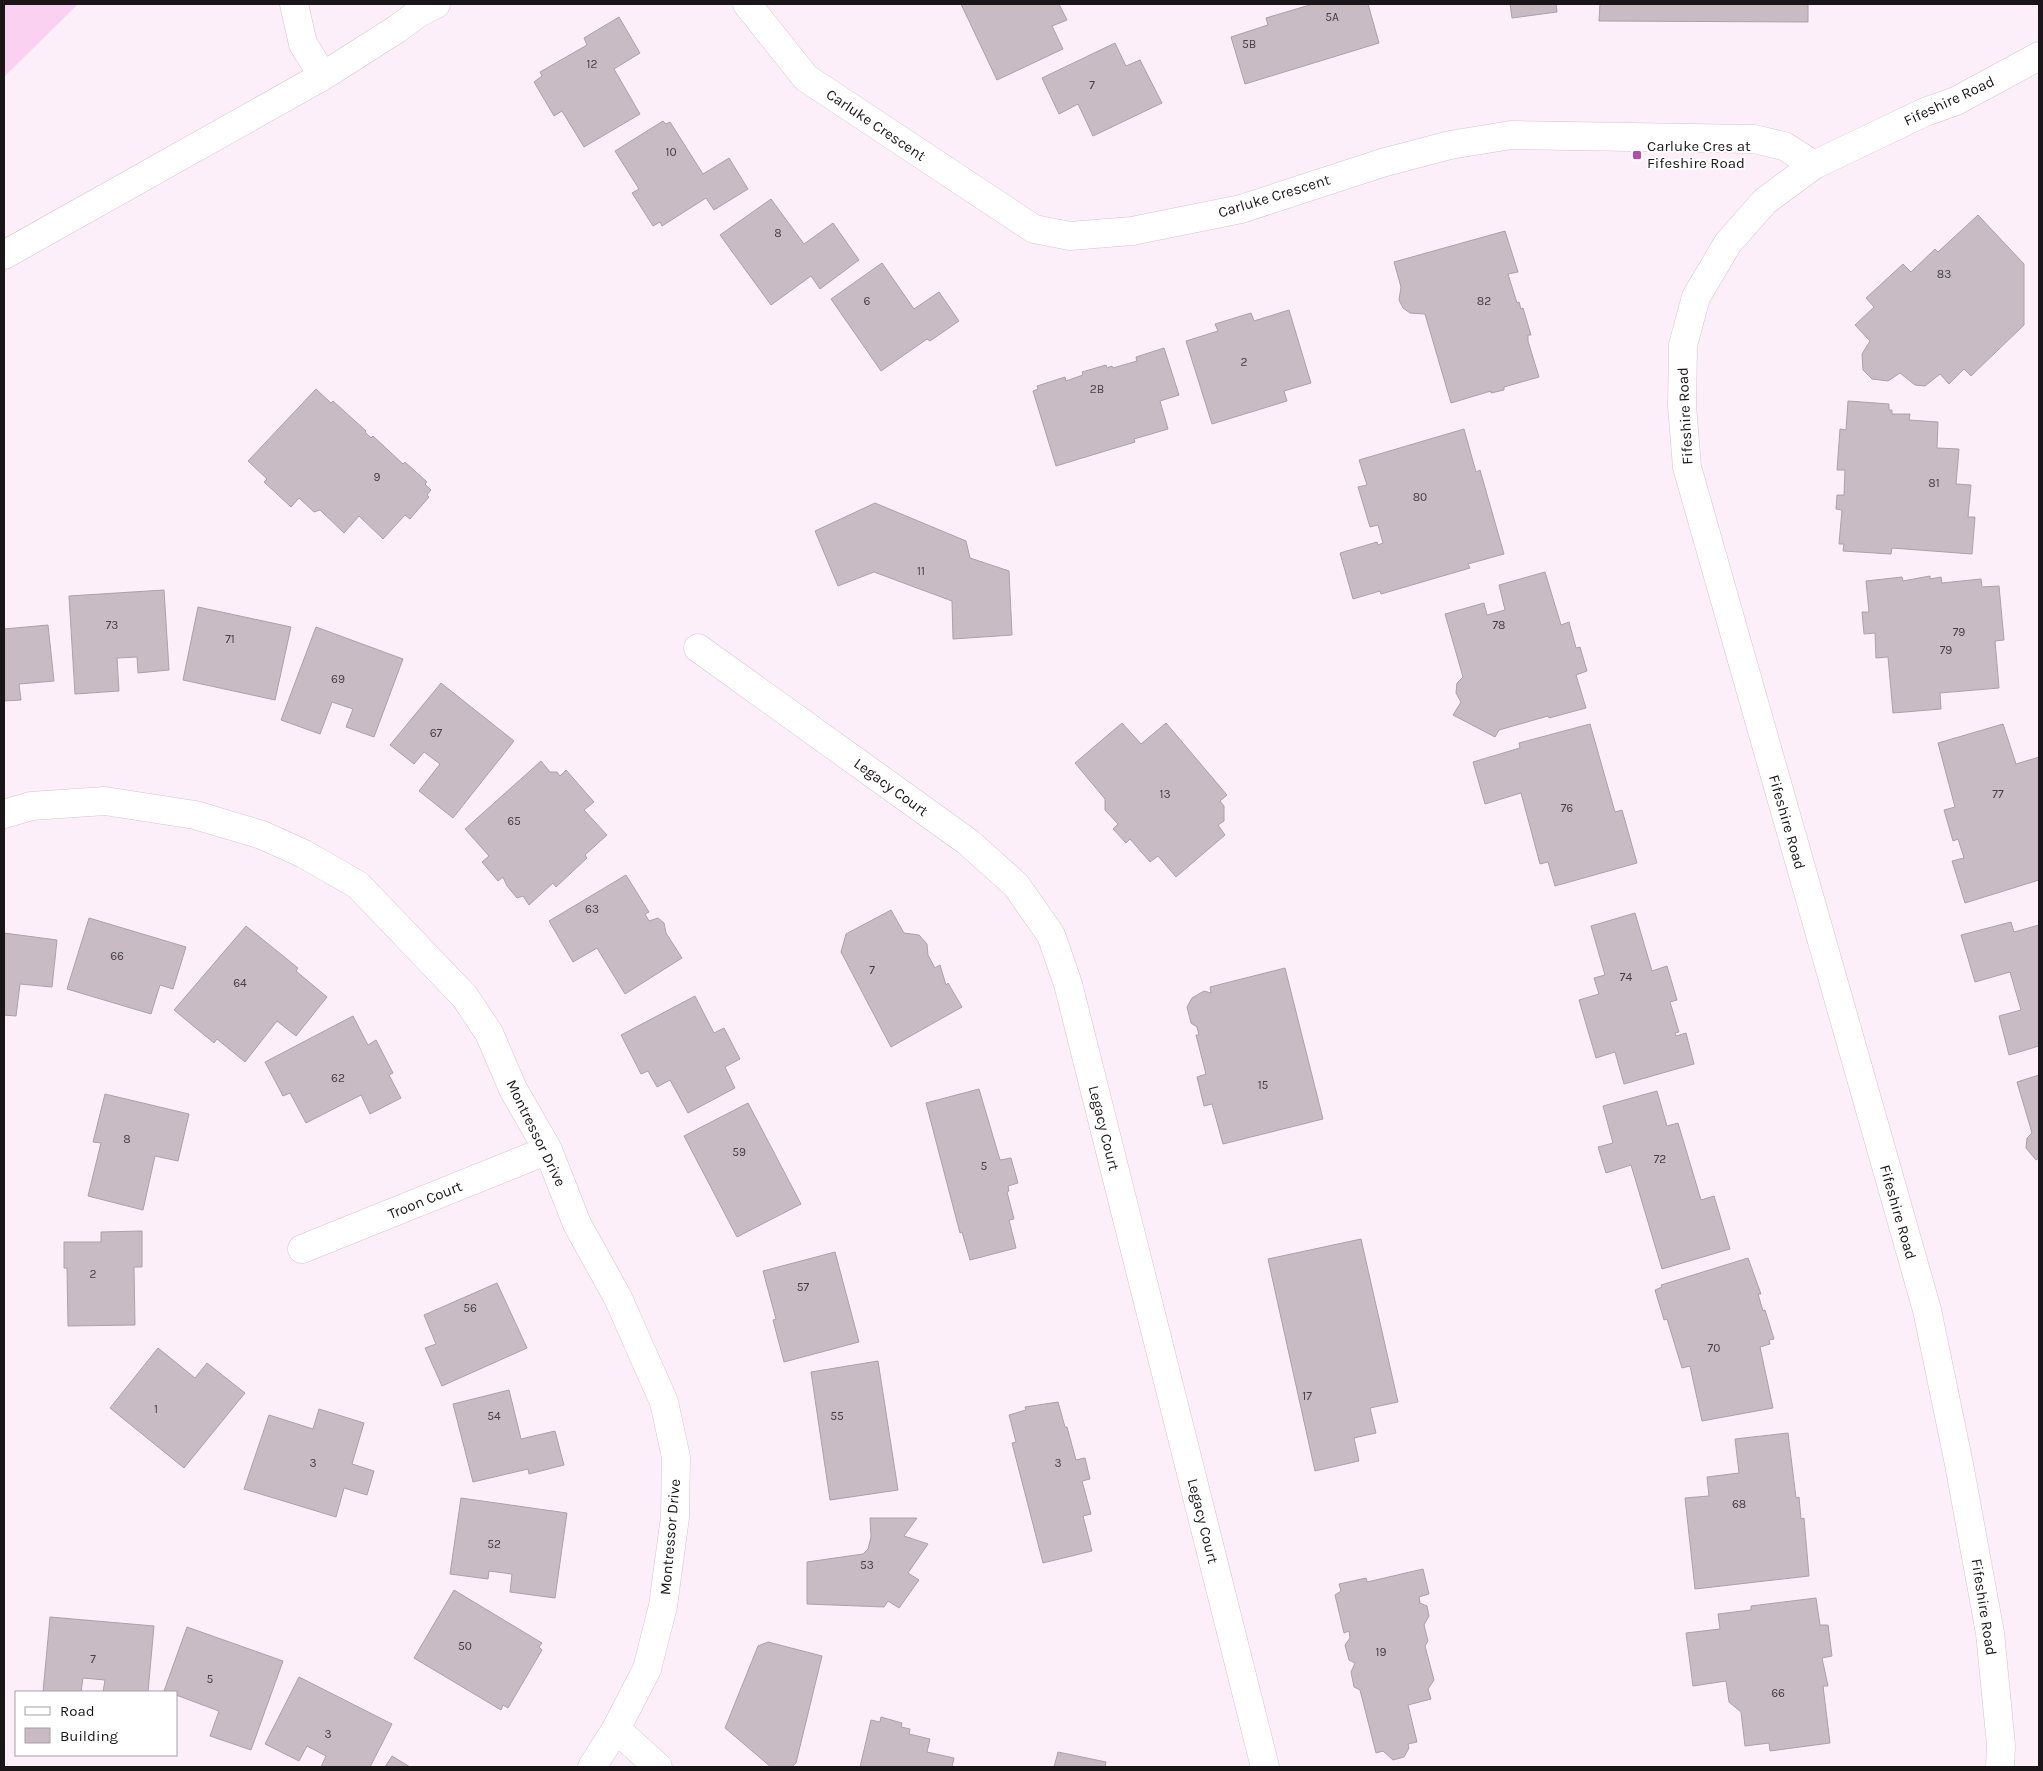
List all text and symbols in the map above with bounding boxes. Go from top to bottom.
house number: 5A [1325,10,1339,24]
house number: 5B [1242,37,1256,51]
house number: 12 [587,57,598,71]
street label: Fifeshire Road [1901,72,1997,130]
house number: 7 [1089,78,1095,92]
street label: Carluke Crescent [823,85,930,165]
place label: Carluke Cres at Fifeshire Road [1647,137,1751,172]
house number: 10 [665,145,677,159]
marker: Carluke Cres at Fifeshire Road [1631,149,1643,161]
street label: Carluke Crescent [1216,170,1333,222]
house number: 8 [774,226,782,240]
house number: 83 [1937,267,1951,281]
house number: 6 [864,294,871,308]
house number: 82 [1477,294,1491,308]
house number: 2 [1241,355,1248,369]
street label: Fifeshire Road [1673,367,1697,465]
house number: 2B [1090,382,1104,396]
house number: 9 [374,470,381,484]
house number: 81 [1928,476,1940,490]
house number: 80 [1413,490,1427,504]
house number: 11 [917,564,925,578]
house number: 73 [106,618,118,632]
house number: 78 [1492,618,1506,632]
house number: 79 [1953,625,1965,639]
house number: 71 [225,632,235,646]
house number: 79 [1940,643,1952,657]
house number: 69 [331,672,345,686]
house number: 67 [430,726,443,740]
street label: Legacy Court [850,754,932,820]
street label: Fifeshire Road [1765,773,1809,871]
house number: 13 [1159,787,1171,801]
house number: 77 [1992,787,2004,801]
house number: 76 [1561,801,1573,815]
house number: 65 [507,814,521,828]
house number: 63 [585,902,599,916]
house number: 66 [110,949,124,963]
house number: 7 [869,963,875,977]
house number: 74 [1620,970,1632,984]
house number: 64 [233,976,247,990]
house number: 62 [331,1071,345,1085]
street label: Montressor Drive [502,1077,570,1189]
house number: 15 [1258,1078,1269,1092]
street label: Legacy Court [1085,1083,1123,1173]
house number: 8 [123,1132,131,1146]
house number: 59 [732,1145,746,1159]
house number: 72 [1654,1152,1666,1166]
house number: 5 [981,1159,988,1173]
street label: Fifeshire Road [1876,1163,1920,1261]
street label: Troon Court [385,1177,465,1223]
house number: 2 [90,1267,97,1281]
house number: 57 [797,1280,810,1294]
house number: 56 [463,1301,477,1315]
house number: 70 [1708,1341,1720,1355]
house number: 17 [1302,1389,1312,1403]
house number: 1 [154,1402,158,1416]
house number: 54 [487,1409,501,1423]
house number: 55 [830,1409,844,1423]
house number: 3 [309,1456,317,1470]
house number: 3 [1054,1456,1062,1470]
street label: Legacy Court [1184,1476,1222,1566]
street label: Montressor Drive [656,1478,684,1596]
house number: 68 [1732,1497,1746,1511]
house number: 52 [487,1537,501,1551]
street label: Fifeshire Road [1967,1557,2001,1657]
house number: 53 [860,1558,874,1572]
house number: 50 [458,1639,472,1653]
house number: 19 [1376,1645,1386,1659]
house number: 7 [90,1652,96,1666]
house number: 5 [207,1672,214,1686]
house number: 66 [1771,1686,1785,1700]
legend [15,1691,178,1756]
text: Road [60,1702,95,1720]
text: Building [60,1727,118,1745]
house number: 3 [324,1727,332,1741]

